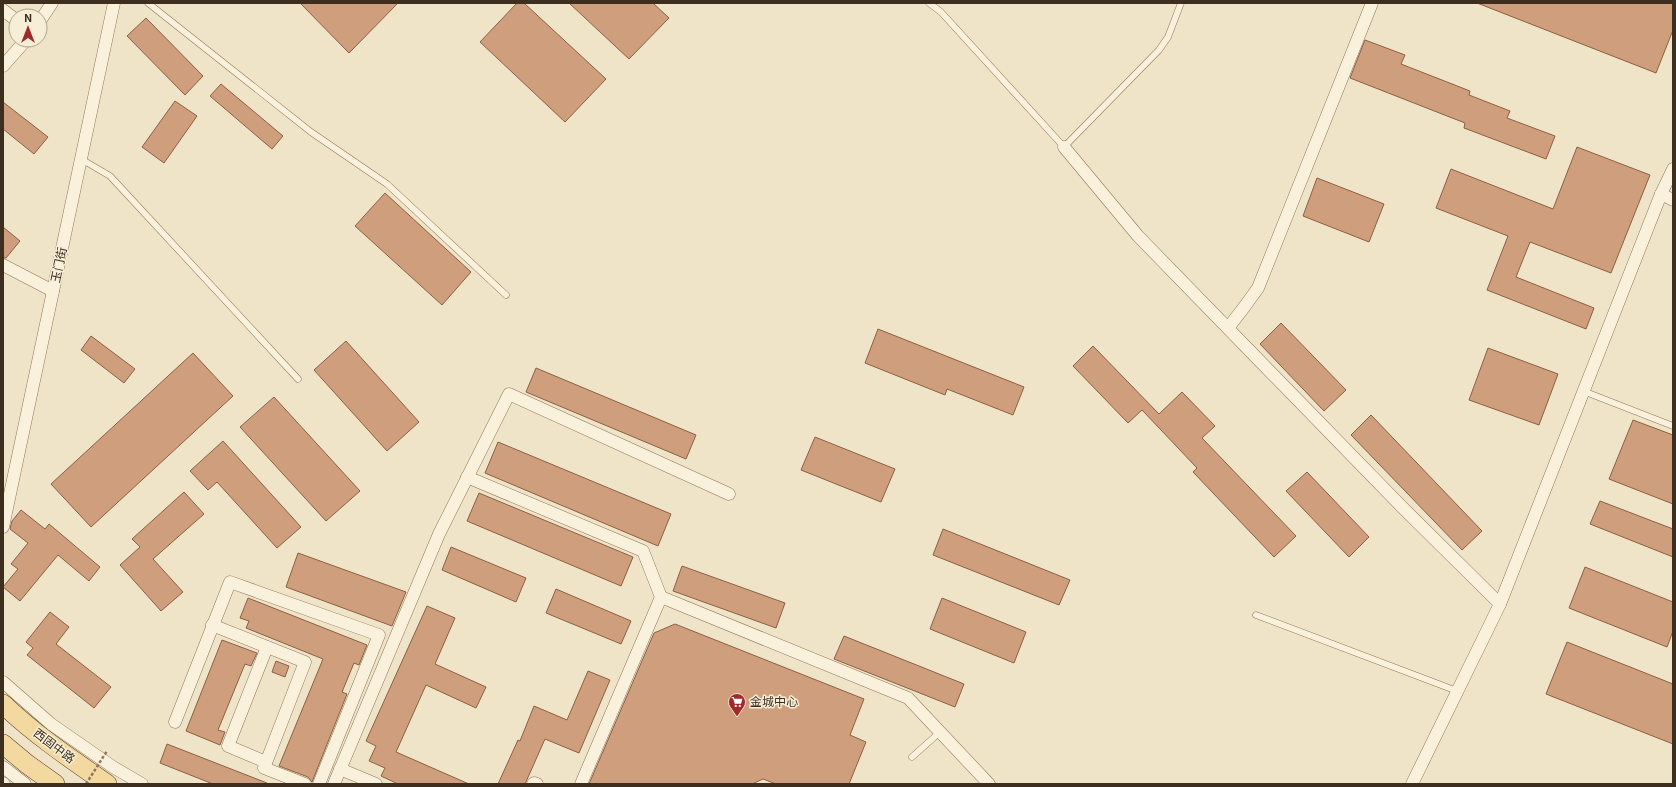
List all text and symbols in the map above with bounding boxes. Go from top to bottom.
north arrow [8,8,48,48]
text: N [24,9,32,25]
street label: 玉门街 [45,245,70,284]
supermarket icon: 金城中心 [727,692,747,717]
place label: 金城中心 [750,692,798,709]
street label: 西固中路 [31,724,79,766]

